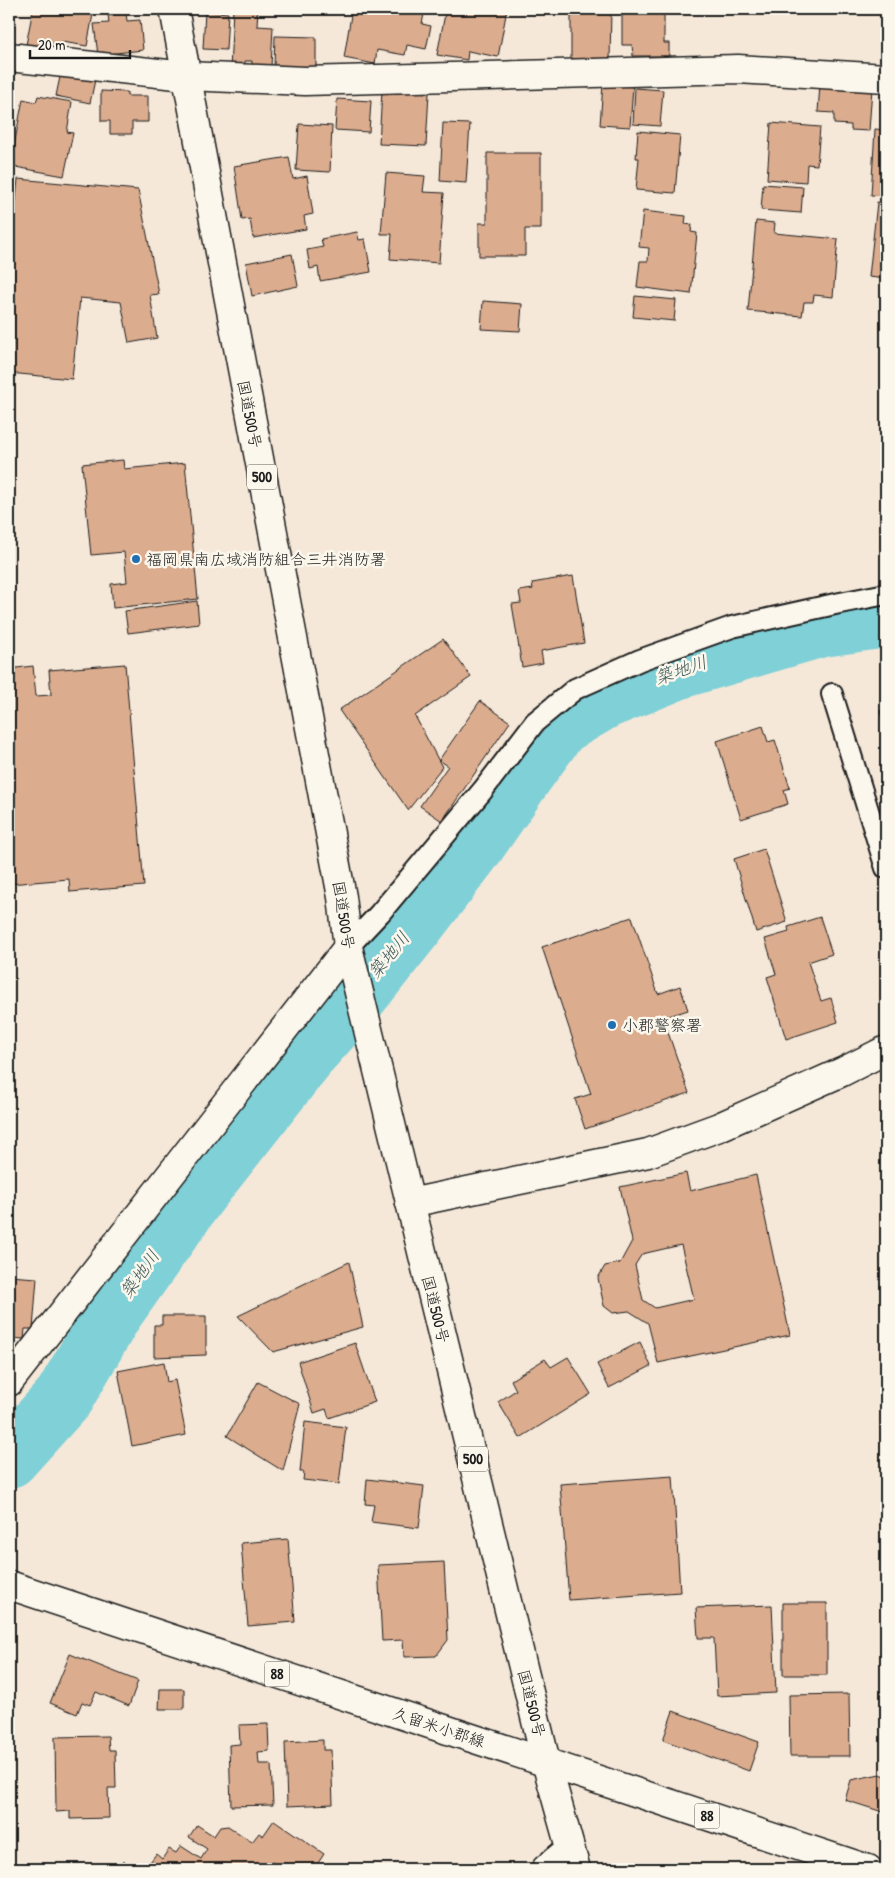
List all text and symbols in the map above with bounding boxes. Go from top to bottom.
scale bar [30,28,130,60]
text: 20 m [38,34,65,55]
street label: 国道500号 [233,378,267,450]
road number: 500 [247,464,277,490]
place label: 福岡県南広域消防組合三井消防署 [146,548,386,570]
marker: 福岡県南広域消防組合三井消防署 [130,553,142,565]
water label: 築地川 [651,649,710,690]
street label: 国道500号 [328,879,360,951]
water label: 築地川 [362,926,415,984]
place label: 小郡警察署 [622,1014,702,1036]
marker: 小郡警察署 [606,1019,618,1031]
water label: 築地川 [114,1244,165,1303]
street label: 国道500号 [417,1273,455,1345]
road number: 500 [458,1446,488,1472]
road number: 88 [264,1662,290,1686]
street label: 国道500号 [513,1667,551,1739]
street label: 久留米小郡線 [390,1702,488,1752]
road number: 88 [694,1804,720,1828]

